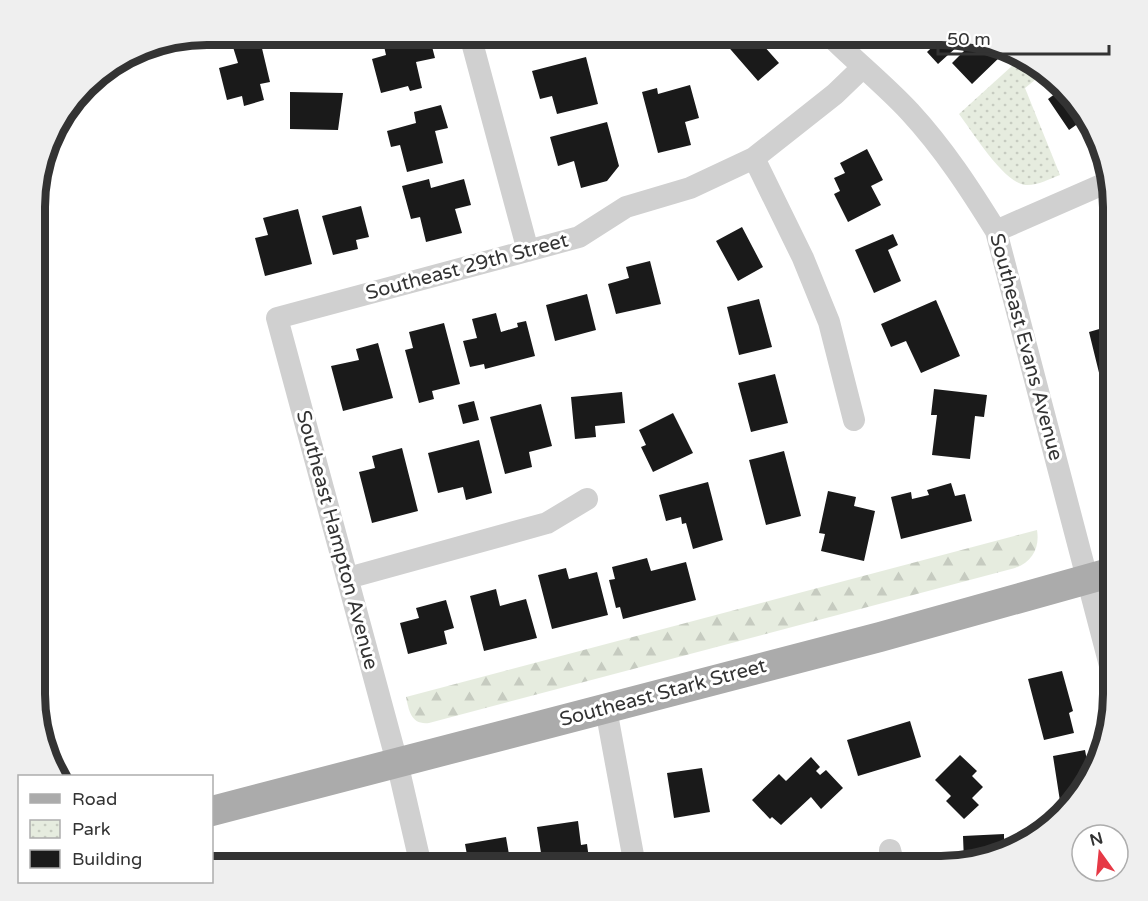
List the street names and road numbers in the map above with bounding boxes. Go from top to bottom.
street label: Southeast 29th Street [363,228,571,306]
street label: Southeast Evans Avenue [984,231,1068,463]
street label: Southeast Hampton Avenue [291,408,383,672]
street label: Southeast Stark Street [557,654,769,732]

